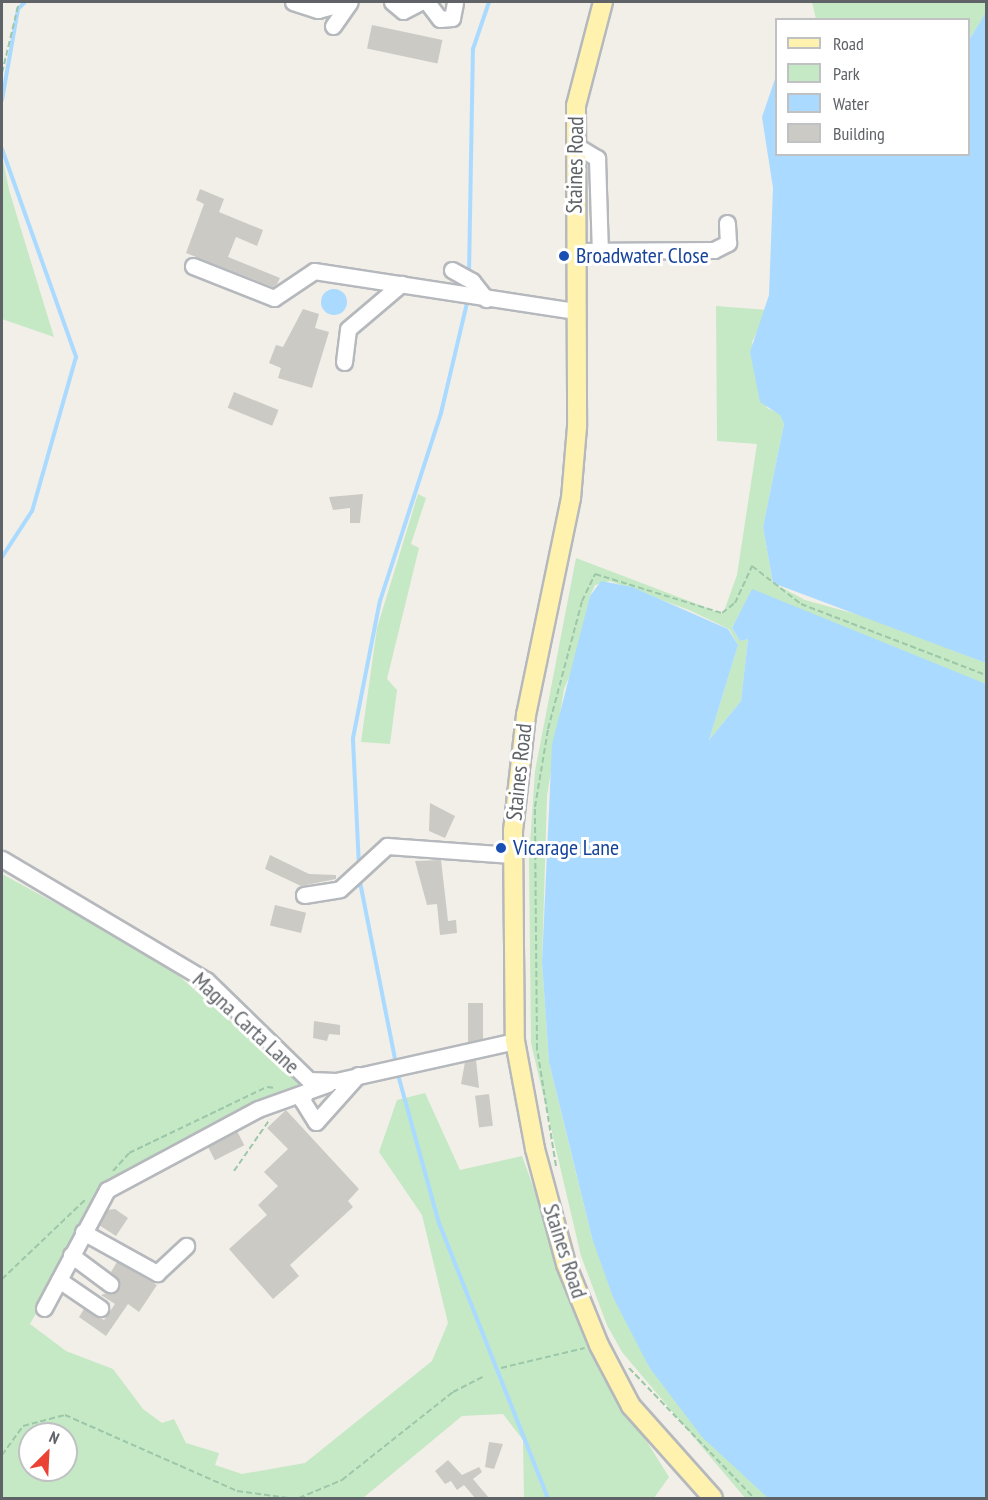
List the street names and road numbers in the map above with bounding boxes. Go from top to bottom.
street label: Staines Road [561,116,589,214]
street label: Staines Road [501,722,537,822]
street label: Magna Carta Lane [187,967,305,1079]
street label: Staines Road [537,1201,593,1301]

